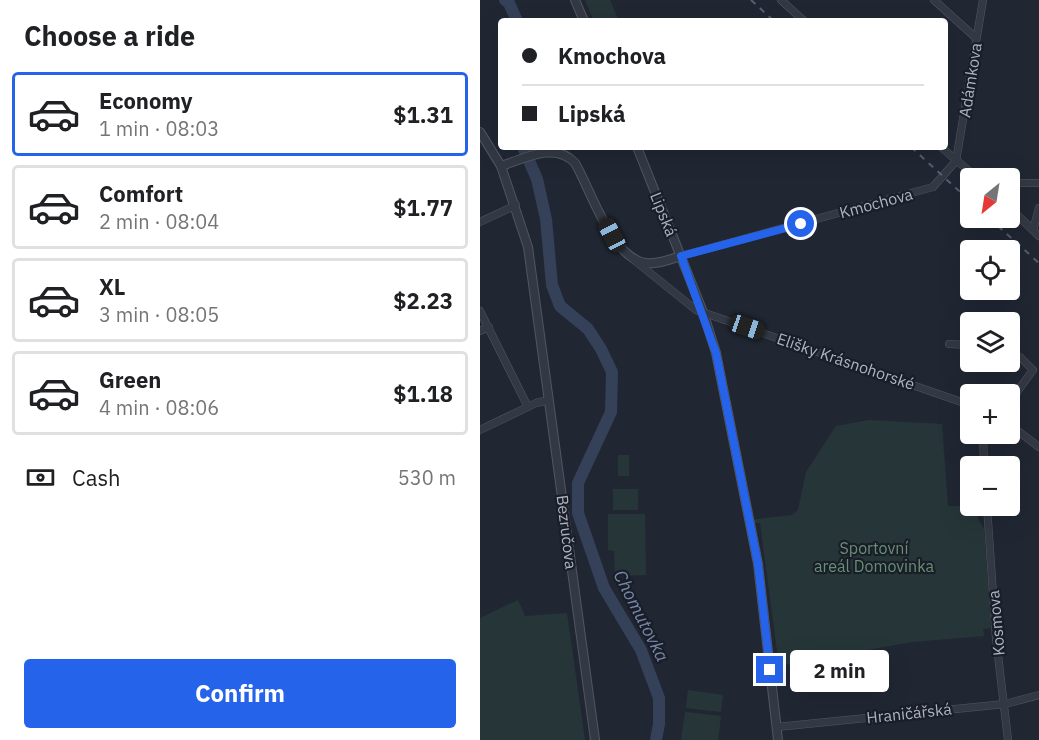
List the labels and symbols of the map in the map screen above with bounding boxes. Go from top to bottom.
street label: Adámkova [954,41,986,119]
north arrow [960,168,1020,228]
street label: Kmochova [837,183,915,222]
street label: Lipská [646,189,682,239]
route start [787,210,814,237]
car [596,215,628,255]
car [727,313,767,341]
street label: Elišky Krásnohorské [774,328,918,394]
street label: Bezručova [553,494,582,571]
park label: Sportovní areál Domovinka [814,538,935,576]
water label: Chomutovka [609,566,674,665]
street label: Kosmova [983,589,1009,657]
callout: 2 min [791,649,890,691]
route end [756,656,783,683]
street label: Hraničářská [865,699,953,727]

